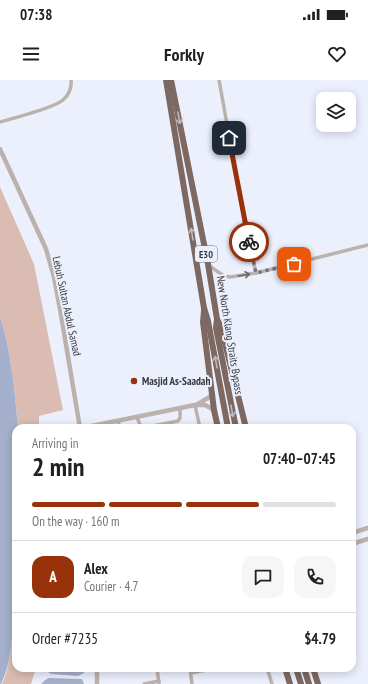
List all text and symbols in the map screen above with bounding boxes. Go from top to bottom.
text: 07:38 [20,5,52,24]
icon: menu [20,43,42,65]
text: Forkly [164,43,204,66]
icon: heart [326,43,348,65]
map controls [316,92,356,132]
button: layers [316,92,356,132]
one-way arrow [175,111,183,124]
pin [212,121,246,155]
icon: home [218,127,240,149]
courier [229,222,269,262]
one-way arrow [188,228,196,241]
icon: bike [238,231,260,253]
road number: E30 [195,246,217,262]
pin [277,247,311,281]
icon: bag [283,253,305,275]
street label: Lebuh Sultan Abdul Samad [50,255,84,357]
one-way arrow [237,271,250,279]
street label: New North Klang Straits Bypass [214,275,246,396]
one-way arrow [212,356,220,369]
place label: Masjid As-Saadah [142,374,210,388]
marker: Masjid As-Saadah [129,376,139,386]
one-way arrow [229,404,237,417]
text: Arriving in [32,435,79,452]
text: 07:40–07:45 [263,449,336,468]
text: 2 min [32,450,85,483]
text: On the way · 160 m [32,513,119,530]
button: chat [242,556,284,598]
button: phone [294,556,336,598]
text: Alex [84,559,108,578]
text: A [49,567,57,586]
text: Courier · 4.7 [84,578,138,595]
text: Order #7235 [32,629,98,648]
text: $4.79 [304,629,336,648]

